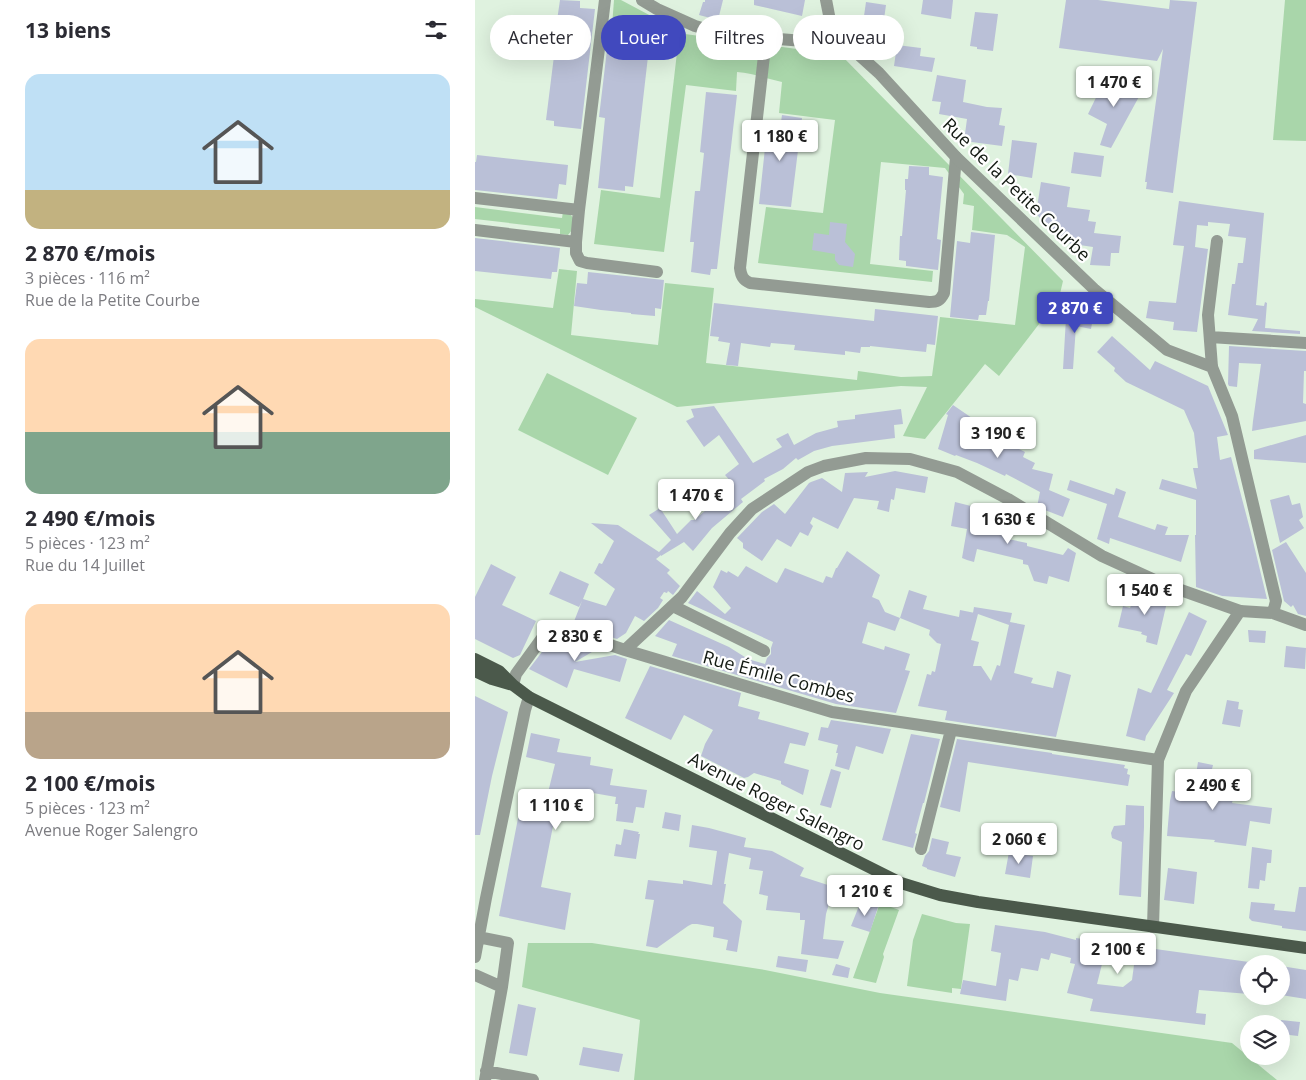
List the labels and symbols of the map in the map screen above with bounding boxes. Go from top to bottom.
pin: 1 470 € [1068,66,1160,108]
street label: Rue de la Petite Courbe [938,112,1096,266]
pin: 1 180 € [734,120,826,162]
pin: 2 870 € [1029,292,1121,334]
pin: 3 190 € [952,416,1044,459]
pin: 1 470 € [650,478,742,521]
pin: 1 630 € [962,502,1054,545]
pin: 1 540 € [1099,574,1191,616]
pin: 2 830 € [529,620,621,662]
street label: Rue Émile Combes [701,644,857,708]
street label: Avenue Roger Salengro [685,746,869,856]
pin: 2 490 € [1167,768,1259,811]
pin: 1 110 € [510,788,602,831]
pin: 2 060 € [973,822,1065,865]
pin: 1 210 € [819,874,911,917]
pin: 2 100 € [1072,932,1164,975]

